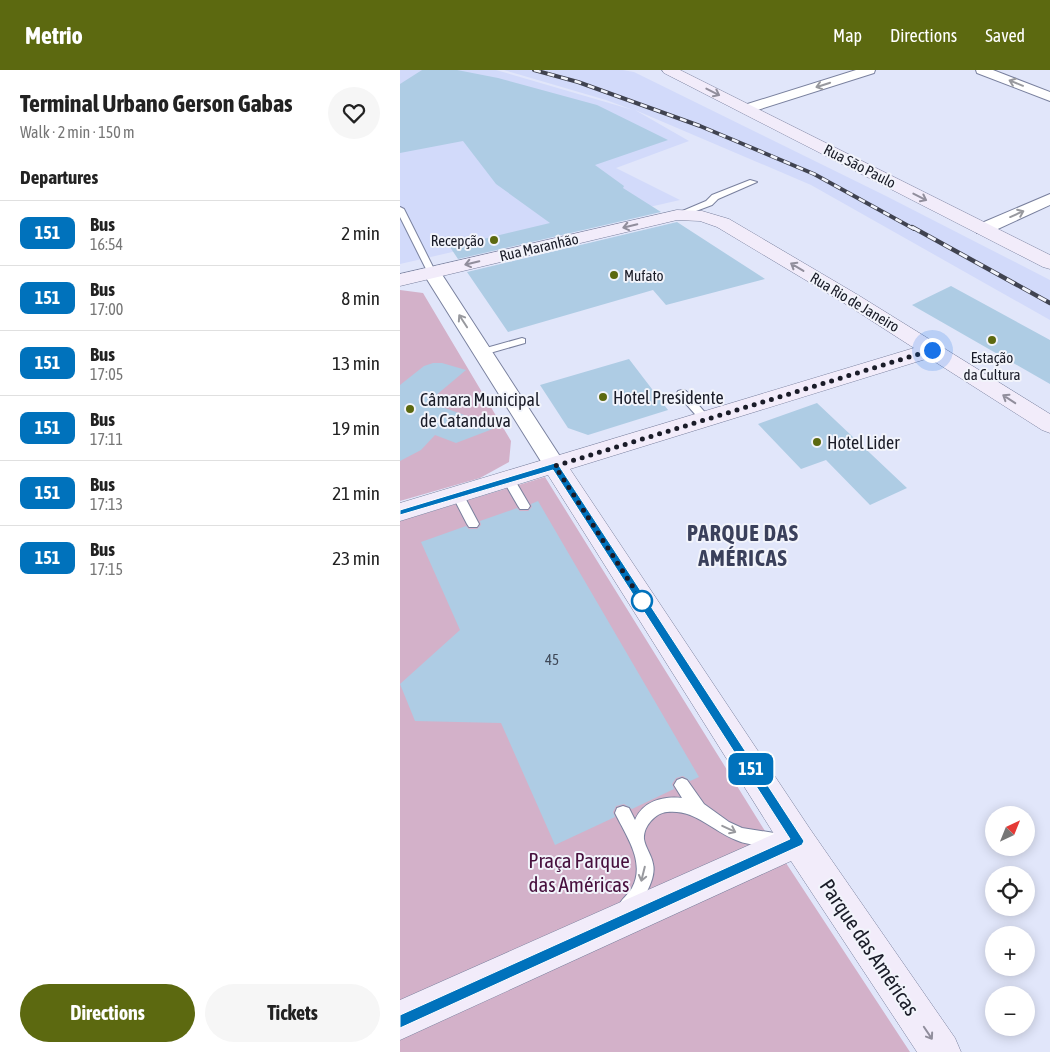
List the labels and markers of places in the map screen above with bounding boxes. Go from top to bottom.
place label: Recepção [431,232,484,249]
marker: Recepção [488,234,500,246]
place label: Mufato [624,267,664,284]
marker: Mufato [608,269,620,281]
marker: Estação da Cultura [986,334,998,346]
place label: Estação da Cultura [964,349,1020,383]
place label: Hotel Presidente [613,387,724,408]
place label: Câmara Municipal de Catanduva [420,389,540,431]
marker: Hotel Presidente [597,391,609,403]
marker: Câmara Municipal de Catanduva [404,403,416,415]
place label: Hotel Lider [827,432,900,453]
marker: Hotel Lider [811,436,823,448]
unlabelled marker [631,590,653,612]

